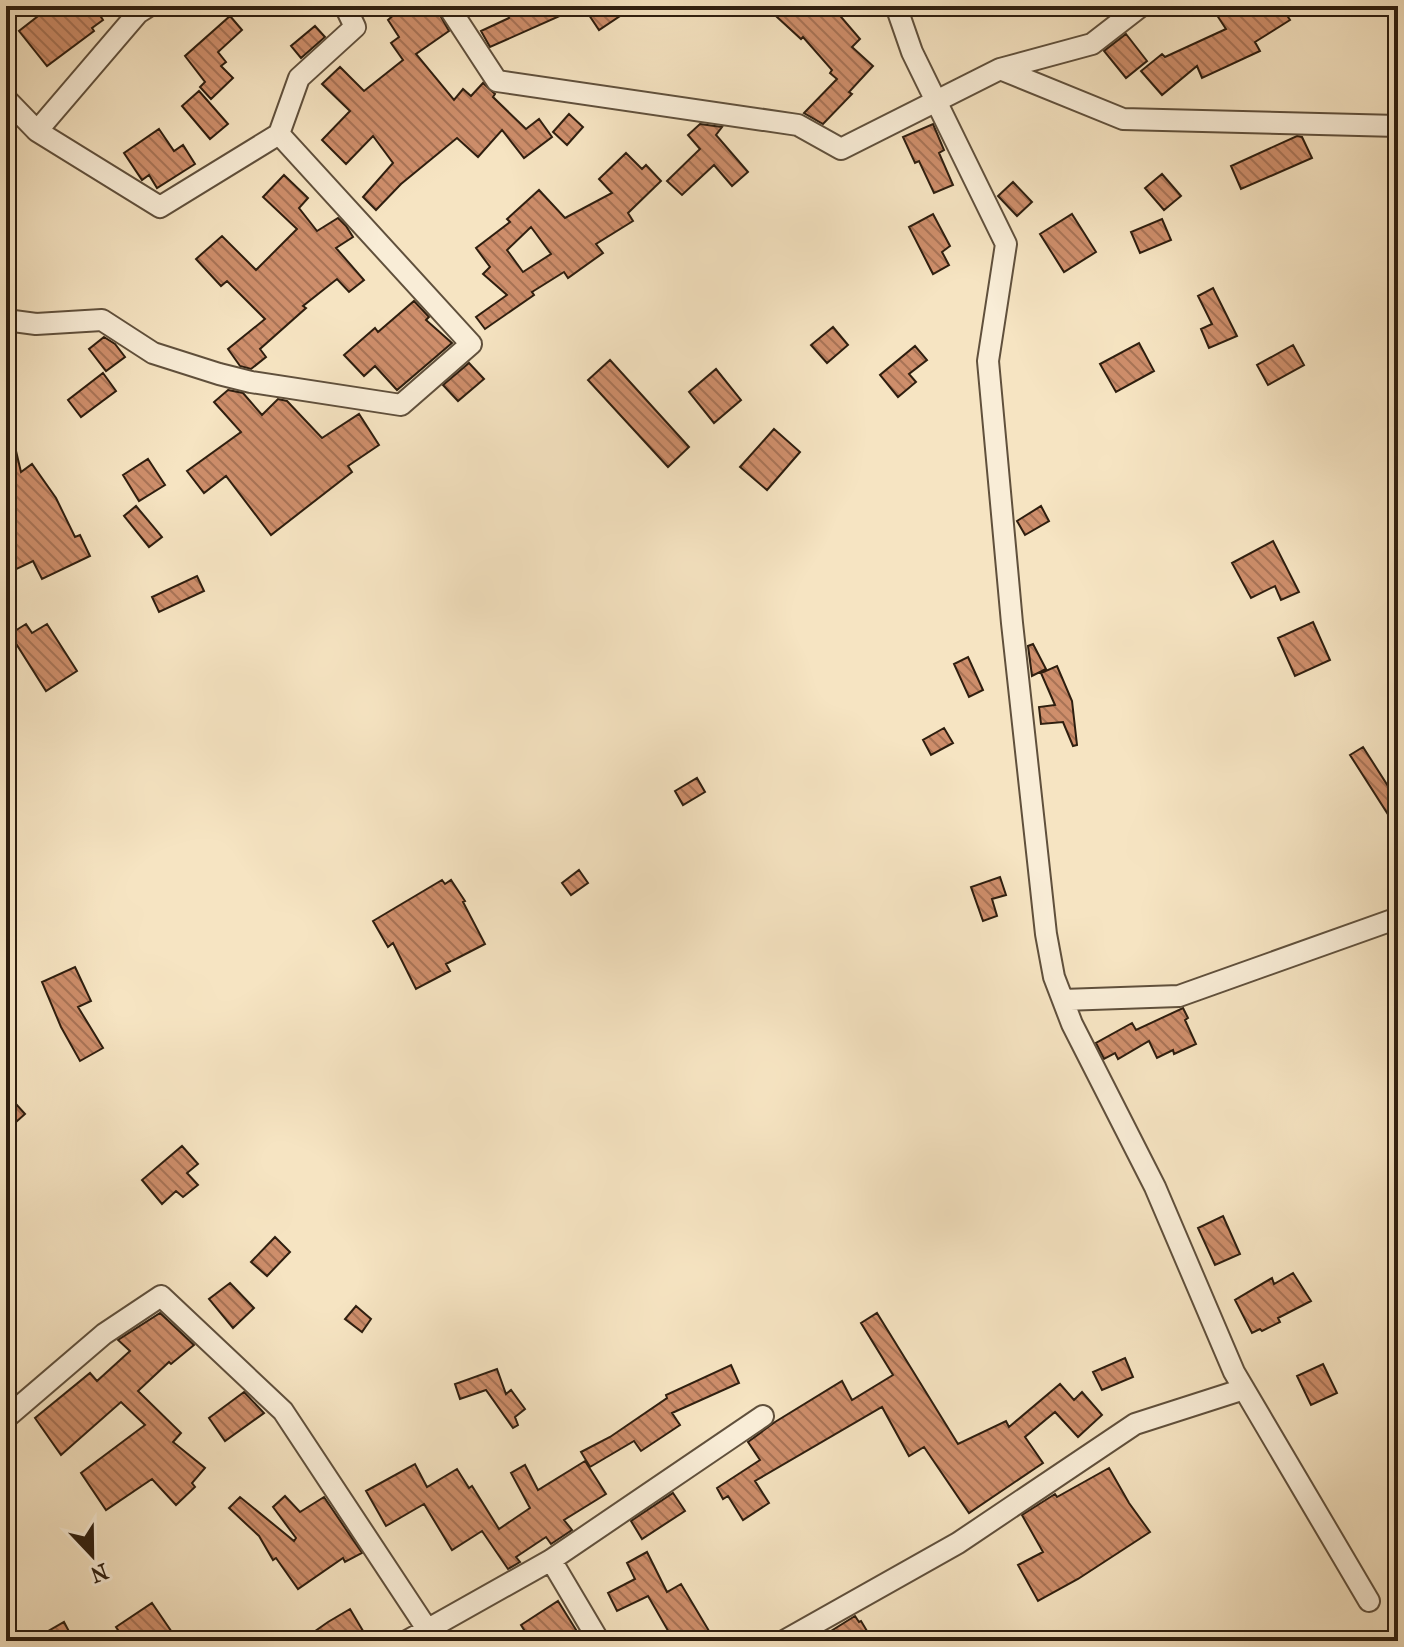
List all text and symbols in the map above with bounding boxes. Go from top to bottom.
north arrow [52,1515,132,1595]
text: N [86,1557,112,1588]

